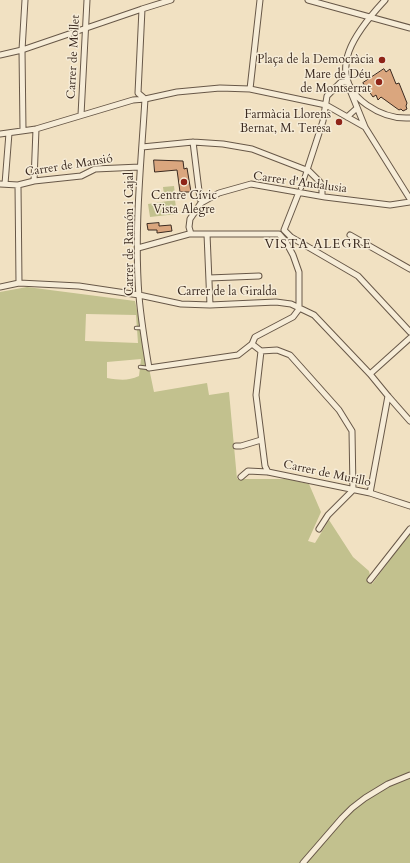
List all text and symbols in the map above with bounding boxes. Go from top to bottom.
street label: Carrer de Mollet [65,15,83,99]
place label: Plaça de la Democràcia [257,53,374,67]
marker: Plaça de la Democràcia [377,55,387,65]
place label: Mare de Déu de Montserrat [300,68,371,96]
marker: Mare de Déu de Montserrat [374,77,384,87]
place label: Farmàcia Llorens Bernat, M. Teresa [240,108,331,136]
marker: Farmàcia Llorens Bernat, M. Teresa [334,117,344,127]
street label: Carrer de Mansió [24,152,114,180]
street label: Carrer d'Andalusia [252,169,348,197]
street label: Carrer de Ramón i Cajal [123,172,137,296]
marker: Centre Cívic Vista Alegre [179,177,189,187]
place label: Centre Cívic Vista Alegre [151,189,217,217]
district label: VISTA ALEGRE [264,237,372,253]
street label: Carrer de la Giralda [177,285,277,299]
street label: Carrer de Murillo [282,458,372,490]

